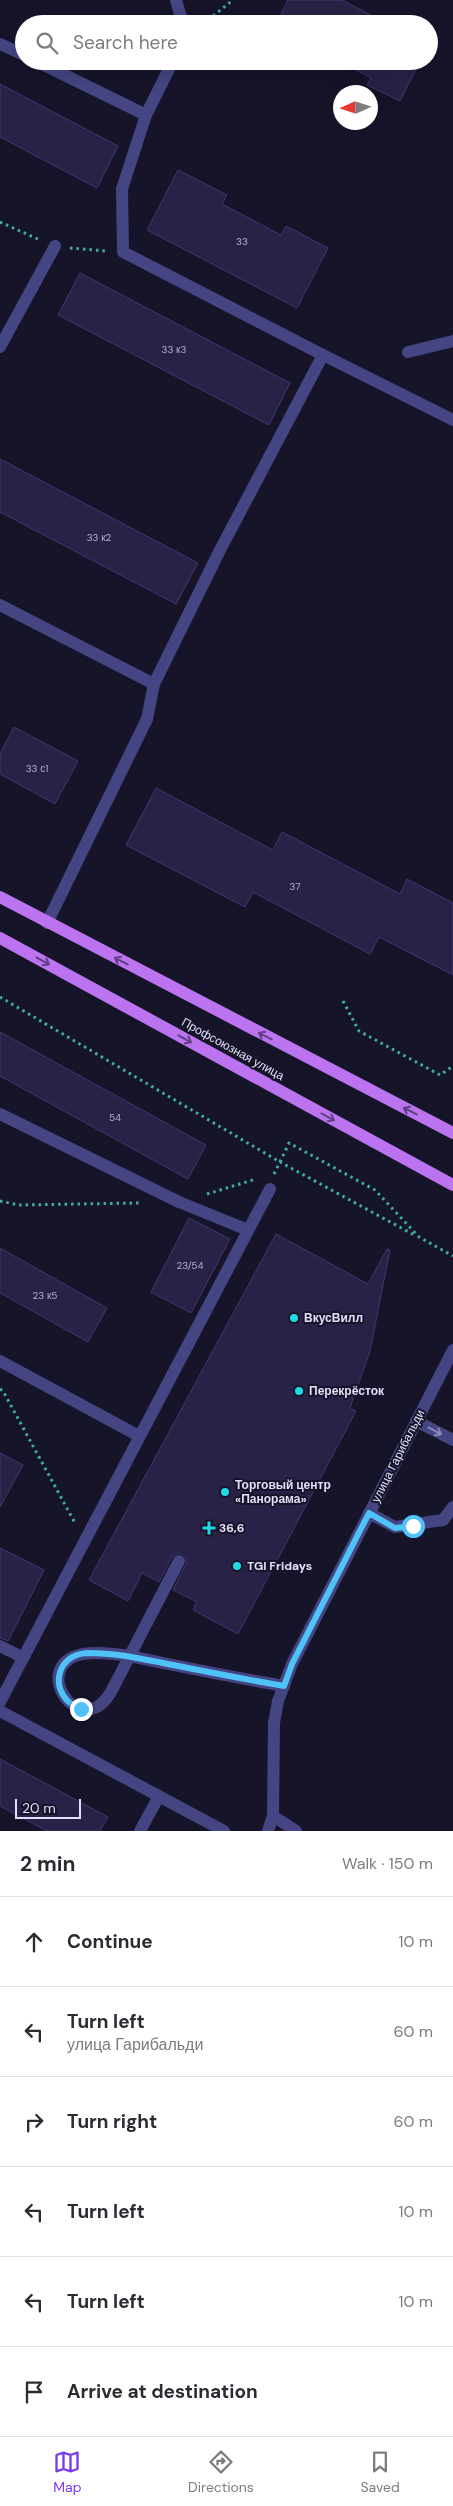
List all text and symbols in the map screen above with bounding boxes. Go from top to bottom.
search box [15,15,438,70]
icon: search [33,29,61,57]
text: Search here [73,30,178,55]
north arrow [333,85,378,130]
house number: 33 [236,235,248,248]
house number: 33 к3 [162,343,186,356]
house number: 33 к2 [87,531,112,544]
house number: 33 с1 [26,762,48,775]
house number: 37 [289,880,301,893]
one-way arrow [35,956,50,966]
one-way arrow [114,956,129,965]
street label: Профсоюзная улица [179,1014,288,1084]
one-way arrow [258,1031,273,1041]
one-way arrow [178,1034,193,1044]
one-way arrow [402,1106,417,1116]
house number: 54 [109,1111,121,1124]
one-way arrow [320,1113,335,1122]
house number: 23/54 [177,1259,204,1272]
house number: 23 к5 [33,1289,57,1302]
place label: ВкусВилл [304,1310,363,1326]
marker: ВкусВилл [288,1312,300,1324]
place label: Перекрёсток [309,1383,385,1399]
marker: Перекрёсток [293,1385,305,1397]
street label: улица Гарибальди [368,1407,428,1505]
one-way arrow [427,1426,441,1436]
place label: Торговый центр «Панорама» [235,1477,331,1507]
marker: Торговый центр «Панорама» [219,1486,231,1498]
route start [402,1515,425,1538]
place label: 36,6 [219,1520,244,1536]
marker: 36,6 [203,1522,215,1534]
place label: TGI Fridays [247,1558,312,1574]
marker: TGI Fridays [231,1560,243,1572]
route end [70,1698,93,1721]
scale bar [15,1796,81,1819]
text: 20 m [22,1799,56,1817]
text: 2 min [20,1850,76,1878]
text: Walk · 150 m [342,1853,433,1874]
icon: ahead [20,1928,48,1956]
text: Continue [67,1929,153,1954]
text: 10 m [399,1931,433,1952]
text: Turn left [67,2009,145,2034]
icon: left [20,2018,48,2046]
text: 60 m [393,2021,433,2042]
text: улица Гарибальди [67,2034,203,2055]
icon: right [20,2108,48,2136]
text: Turn right [67,2109,157,2134]
text: 60 m [393,2111,433,2132]
icon: left [20,2198,48,2226]
text: Turn left [67,2199,145,2224]
text: 10 m [399,2201,433,2222]
icon: left [20,2288,48,2316]
text: Turn left [67,2289,145,2314]
text: 10 m [399,2291,433,2312]
icon: arrive [20,2378,48,2406]
text: Arrive at destination [67,2379,258,2404]
tab: Map [53,2448,81,2496]
tab: Directions [188,2448,254,2496]
tab: Saved [360,2448,400,2496]

